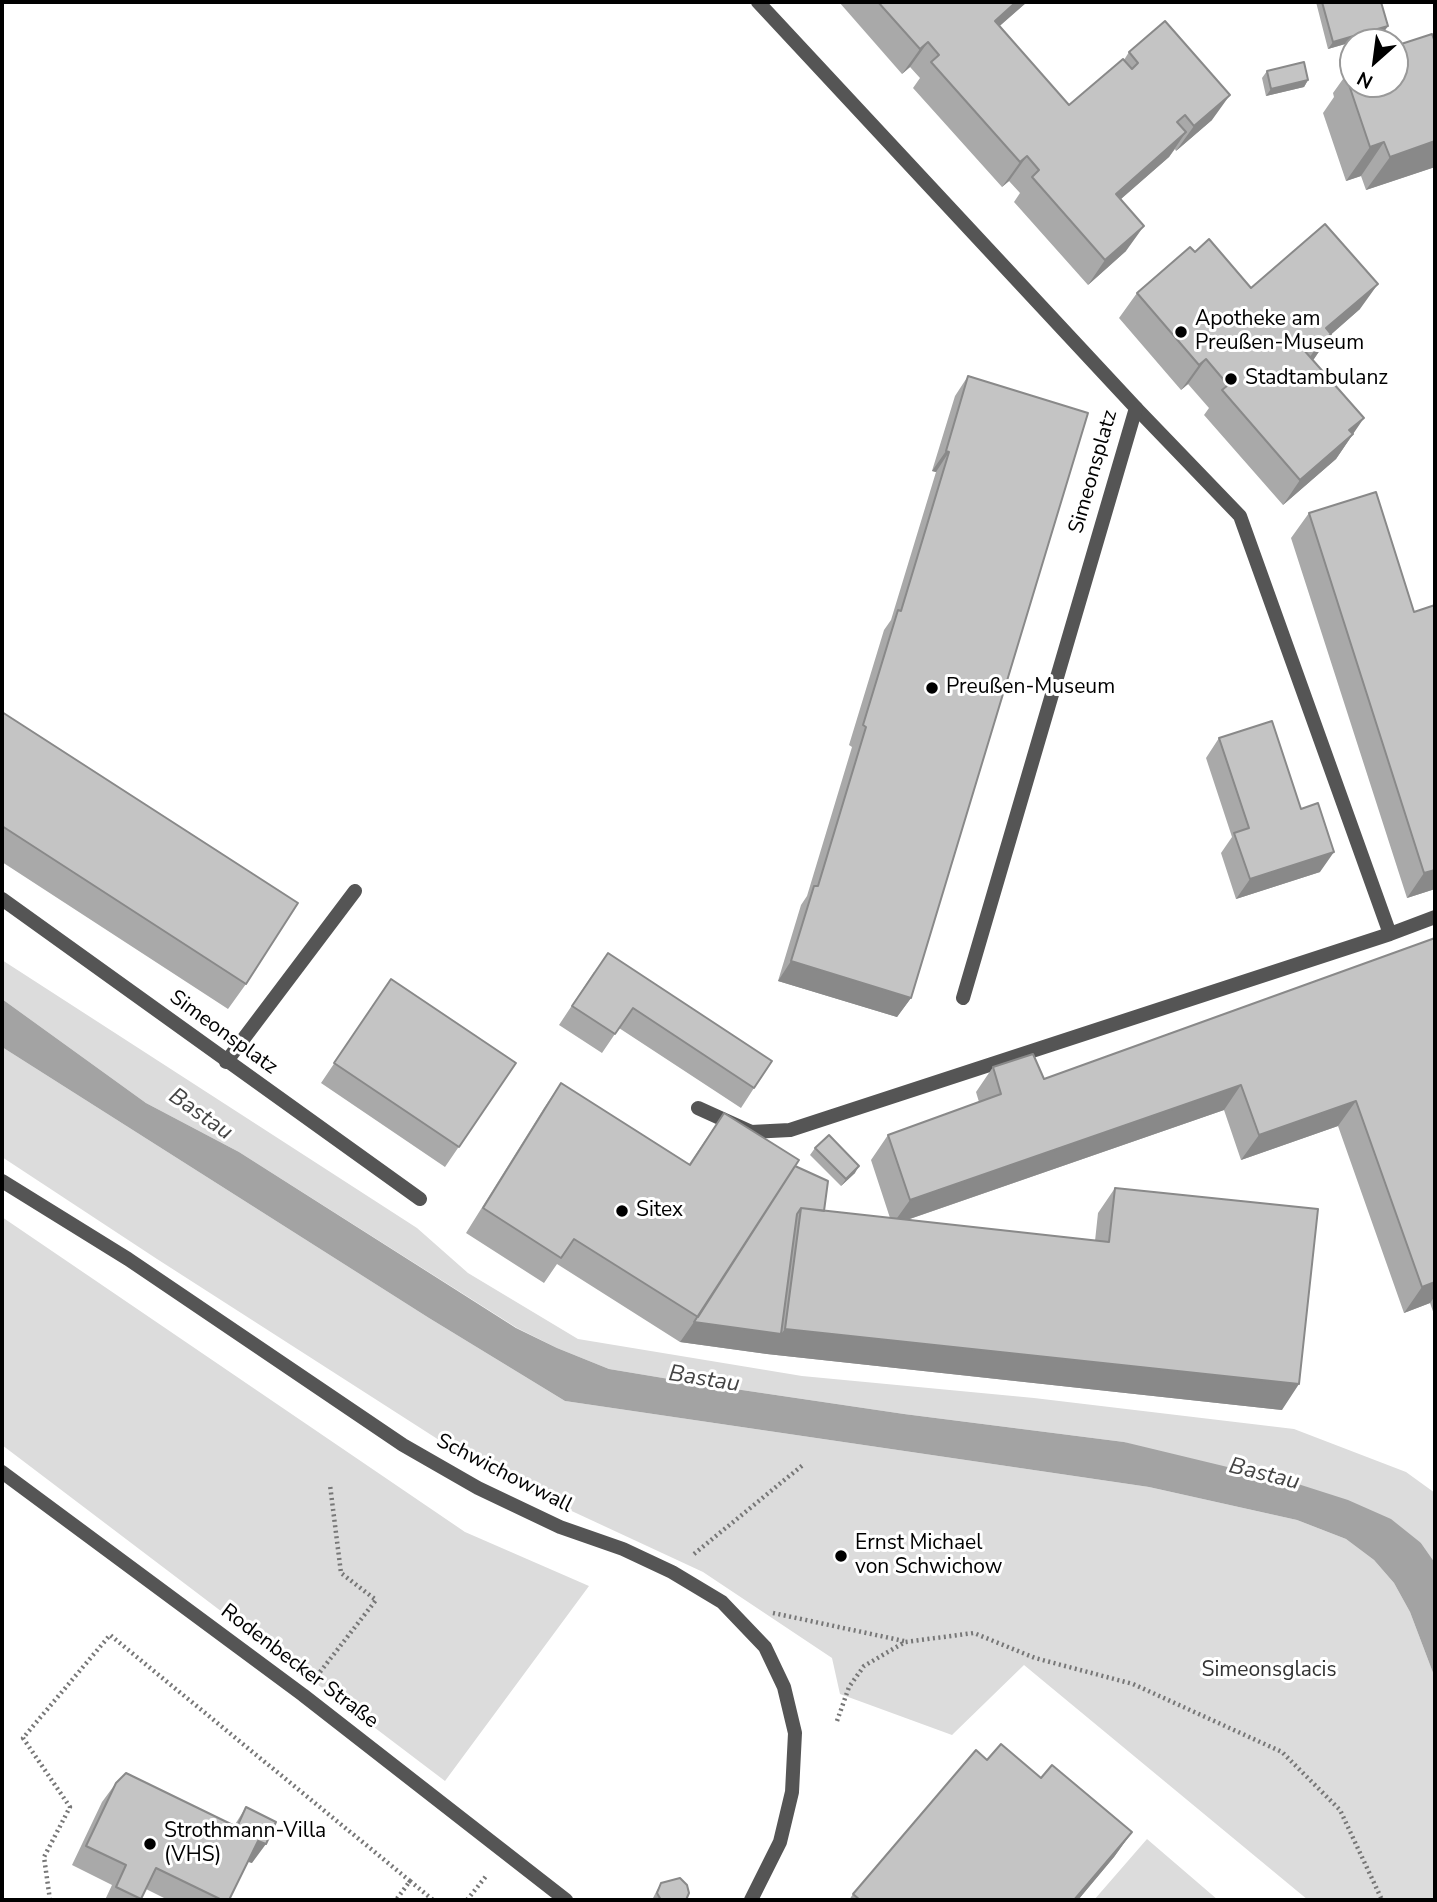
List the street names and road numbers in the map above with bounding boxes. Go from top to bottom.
street label: Simeonsplatz [1064,407,1124,537]
street label: Simeonsplatz [164,985,282,1081]
street label: Schwichowwall [432,1429,576,1519]
street label: Rodenbecker Straße [215,1599,383,1735]

